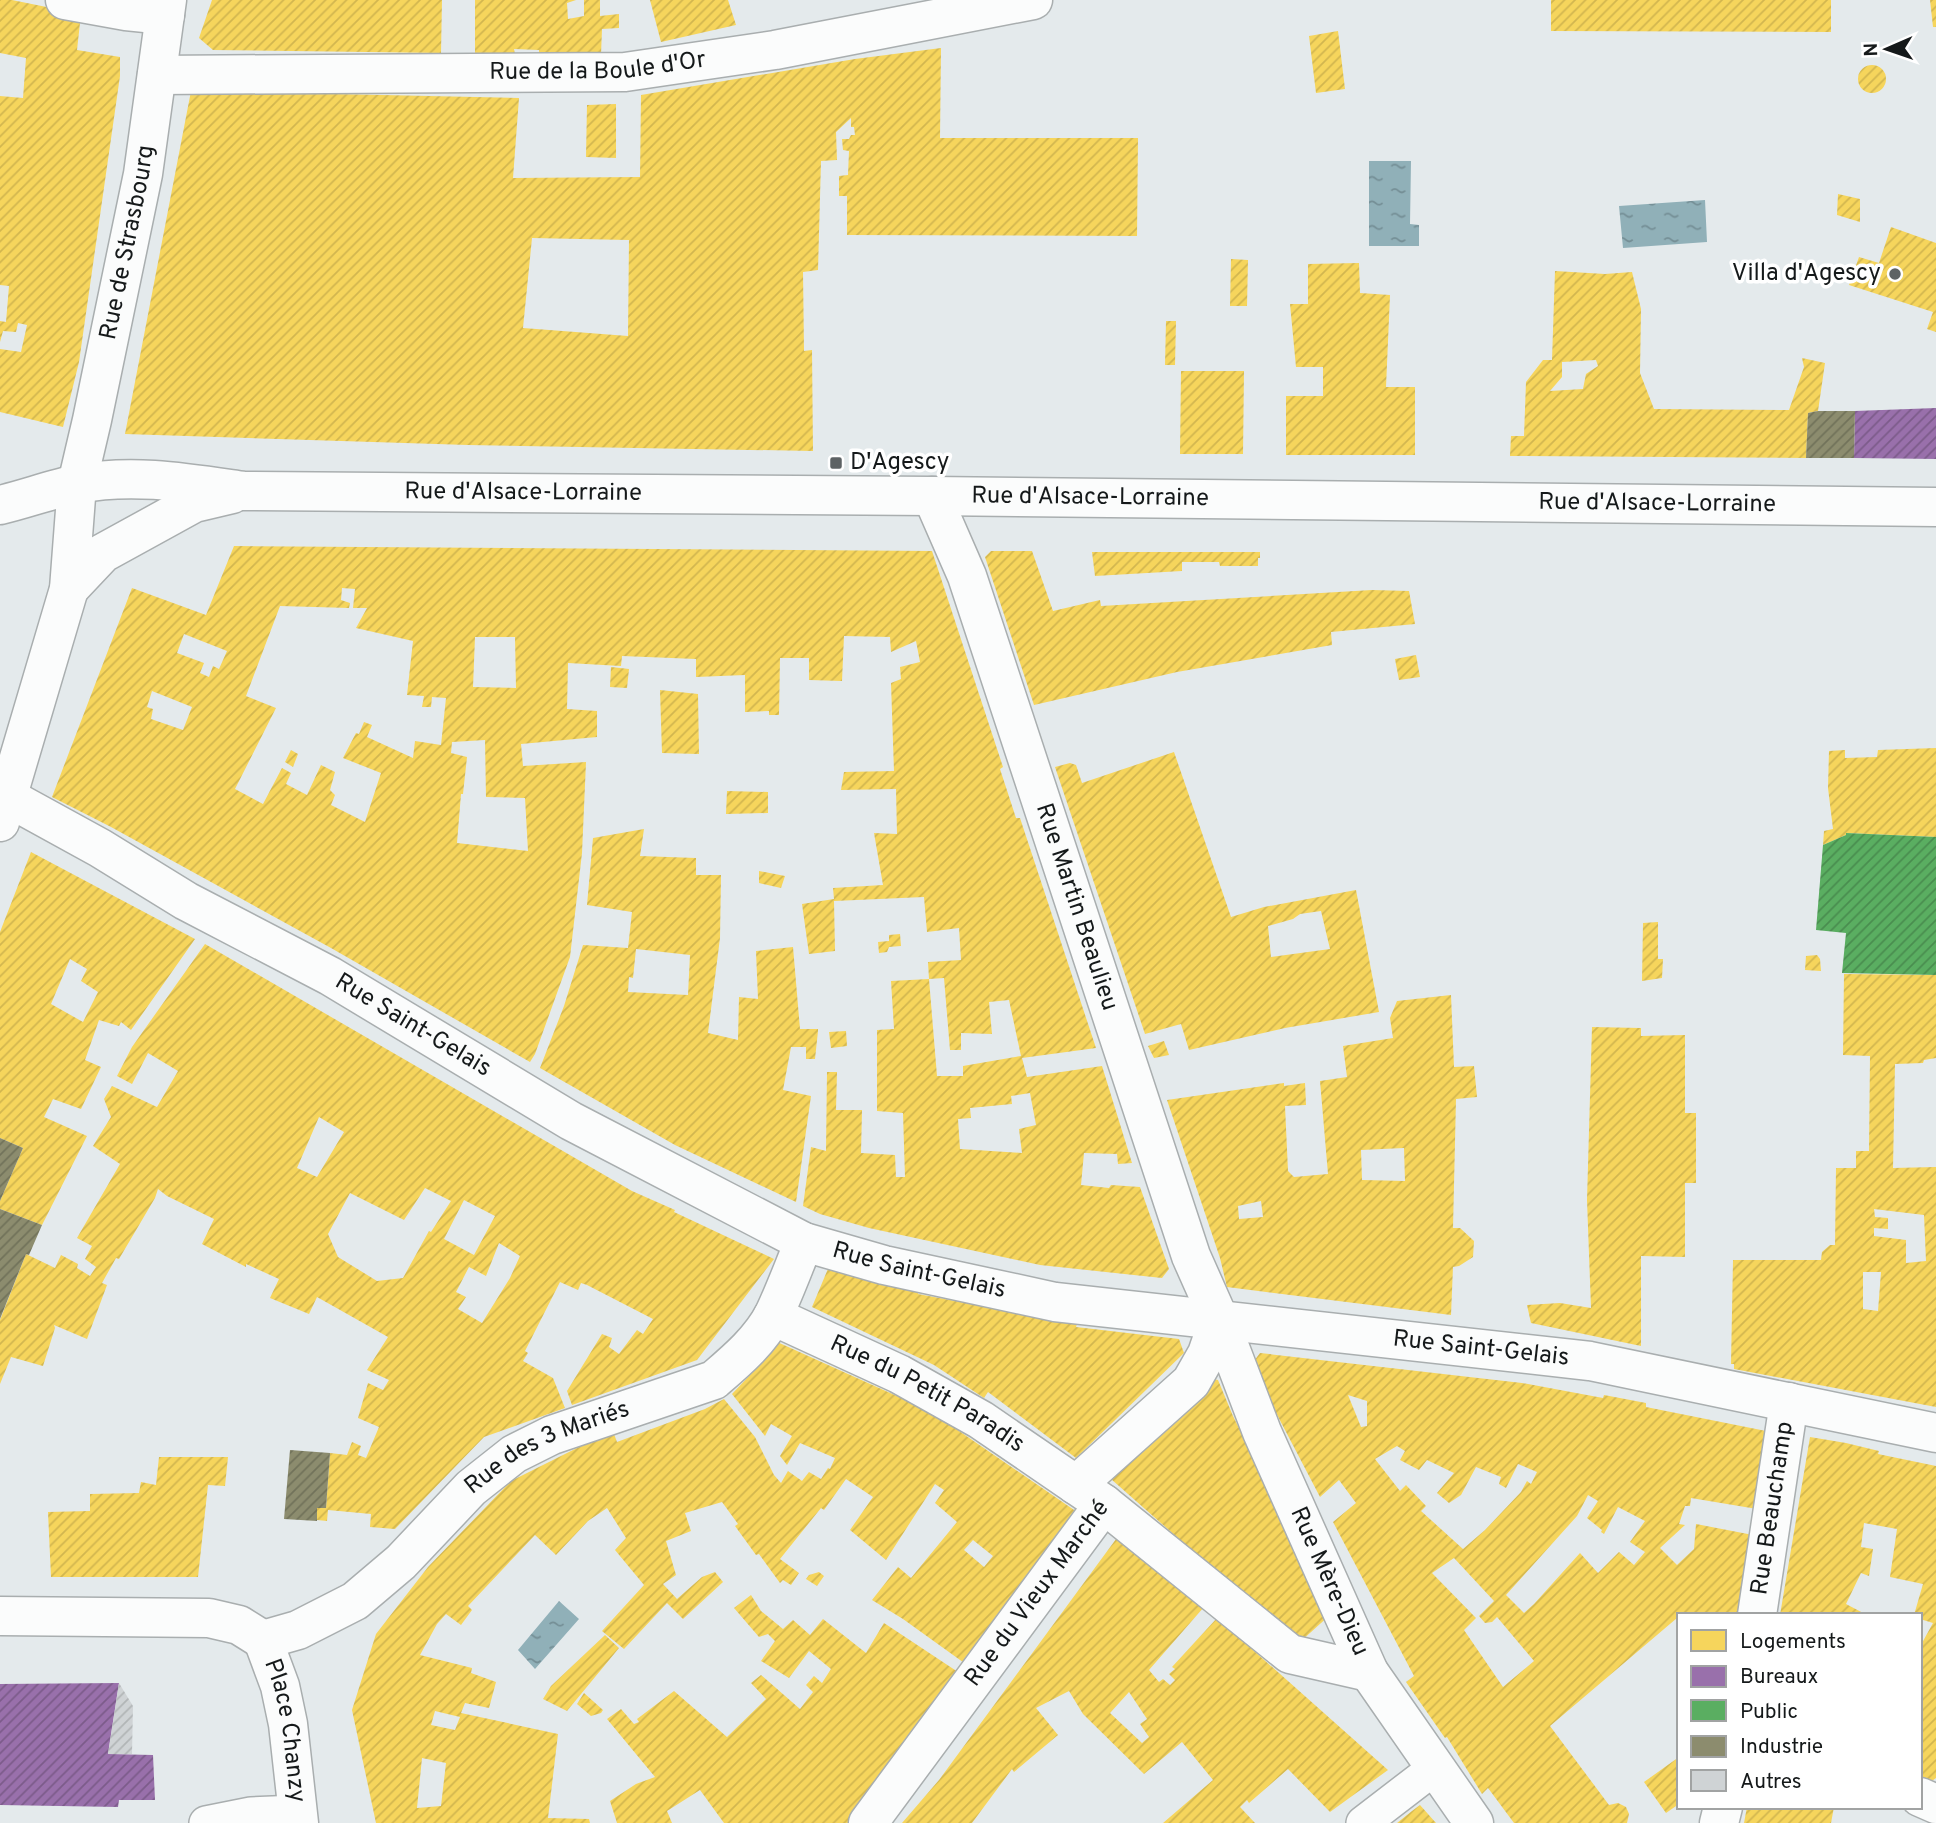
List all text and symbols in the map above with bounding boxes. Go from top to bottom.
north arrow [1852,14,1922,84]
text: N [1860,42,1884,57]
street label: Rue de la Boule d'Or [489,45,708,88]
street label: Rue de Strasbourg [94,143,162,342]
place label: Villa d'Agescy [1732,259,1881,289]
marker: Villa d'Agescy [1887,266,1903,282]
place label: D'Agescy [850,448,950,478]
marker: D'Agescy [828,455,844,471]
street label: Rue d'Alsace-Lorraine [404,477,642,509]
street label: Rue d'Alsace-Lorraine [971,481,1209,514]
street label: Rue d'Alsace-Lorraine [1538,488,1776,520]
street label: Rue Martin Beaulieu [1028,800,1124,1015]
street label: Rue Saint-Gelais [329,967,496,1084]
street label: Rue Saint-Gelais [829,1236,1008,1306]
street label: Rue Saint-Gelais [1391,1324,1571,1374]
street label: Rue du Petit Paradis [825,1329,1030,1460]
street label: Rue des 3 Mariés [459,1395,634,1502]
street label: Rue Beauchamp [1745,1419,1801,1597]
street label: Rue du Vieux Marché [959,1495,1116,1693]
street label: Rue Mère-Dieu [1282,1503,1375,1661]
legend [1677,1613,1922,1809]
text: Logements [1740,1629,1846,1656]
street label: Place Chanzy [256,1655,312,1804]
text: Bureaux [1740,1664,1819,1691]
text: Public [1740,1699,1798,1726]
text: Industrie [1740,1734,1823,1761]
text: Autres [1740,1769,1802,1796]

